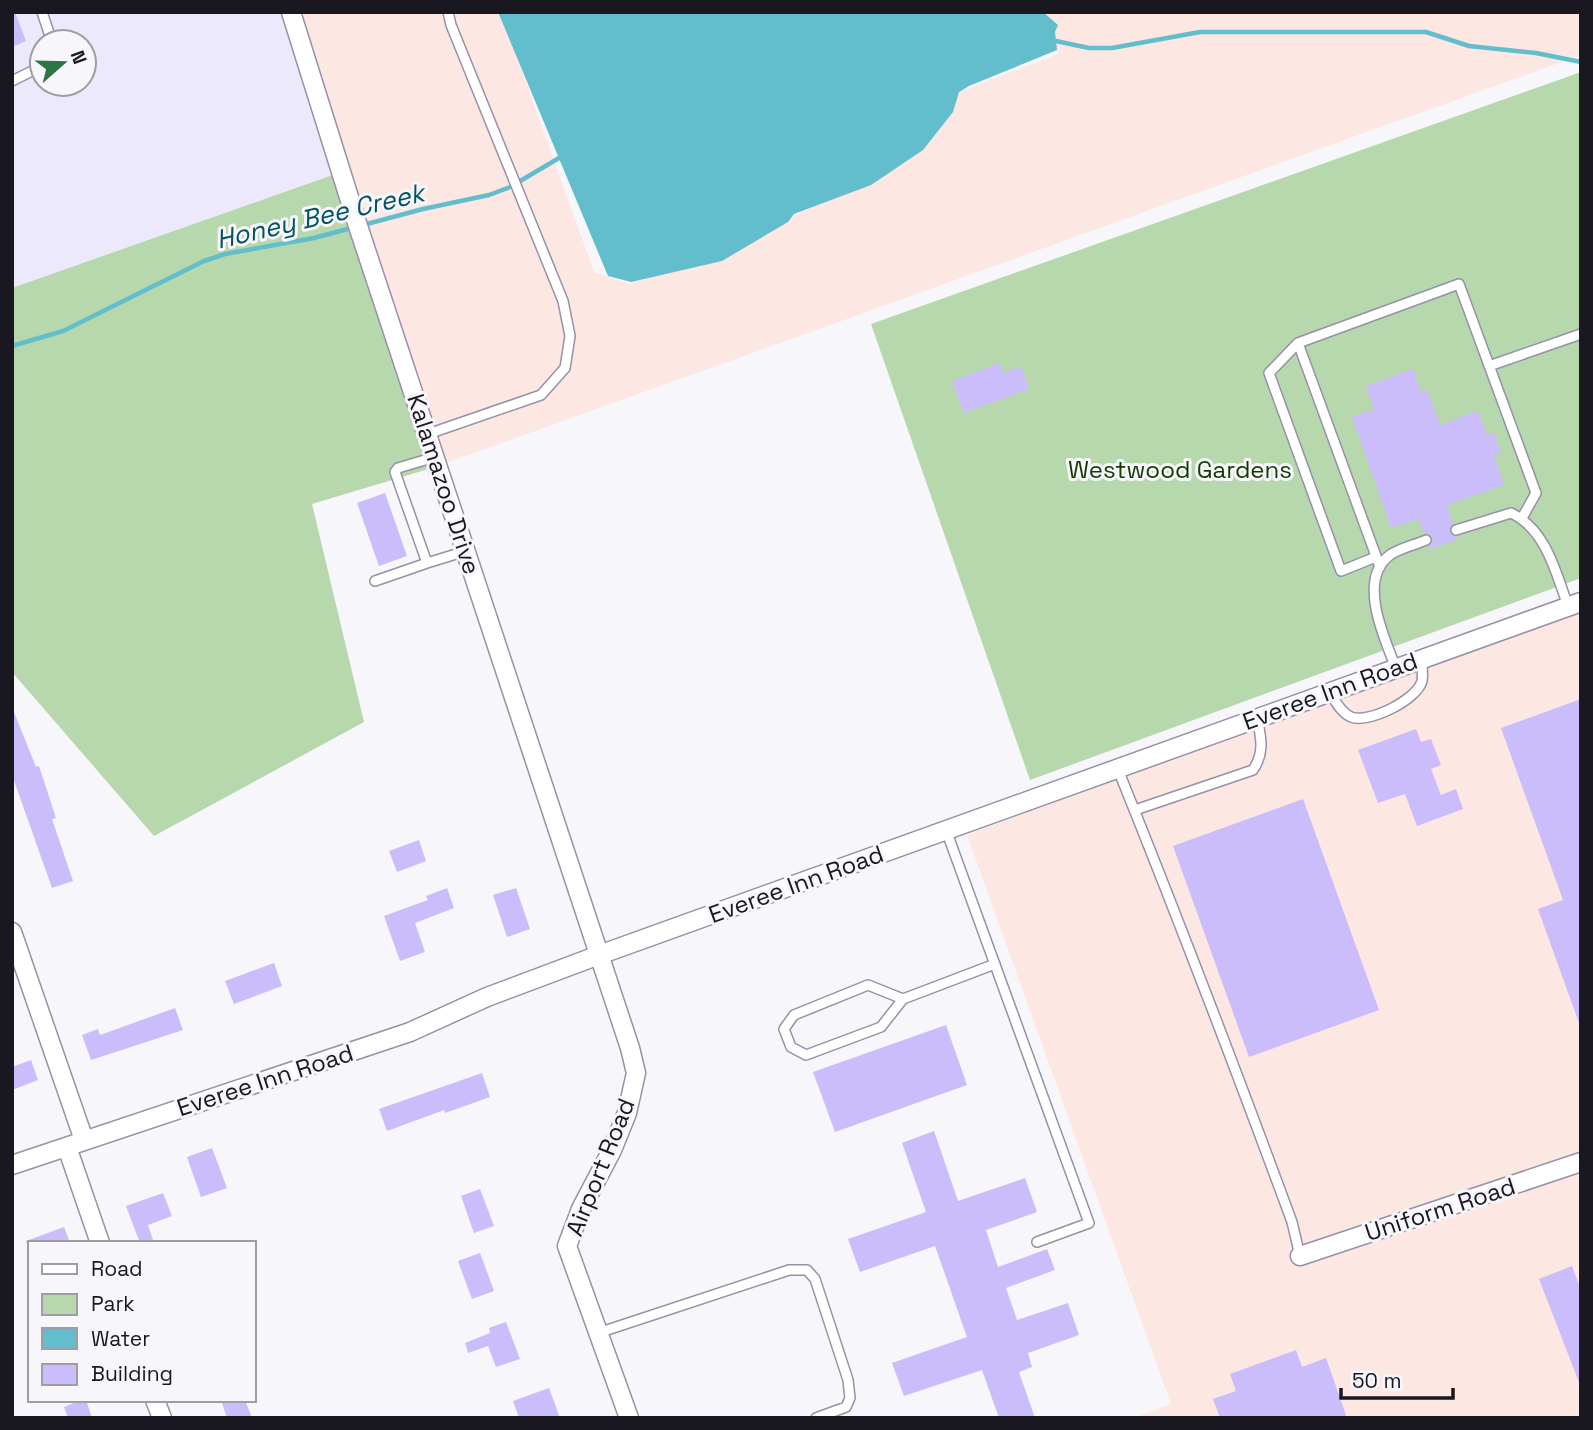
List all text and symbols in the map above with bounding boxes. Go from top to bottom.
north arrow [28,28,98,98]
text: N [65,47,92,68]
water label: Honey Bee Creek [213,175,430,256]
street label: Kalamazoo Drive [400,390,488,578]
park label: Westwood Gardens [1068,454,1292,485]
street label: Everee Inn Road [1238,645,1422,737]
street label: Everee Inn Road [704,838,888,930]
street label: Everee Inn Road [173,1037,357,1123]
street label: Airport Road [558,1094,642,1240]
street label: Uniform Road [1361,1170,1519,1248]
legend [28,1241,256,1402]
text: Road [91,1255,143,1282]
text: Park [91,1290,135,1317]
text: Water [91,1325,150,1352]
scale bar [1341,1356,1453,1400]
text: Building [91,1360,173,1387]
text: 50 m [1352,1367,1402,1394]

